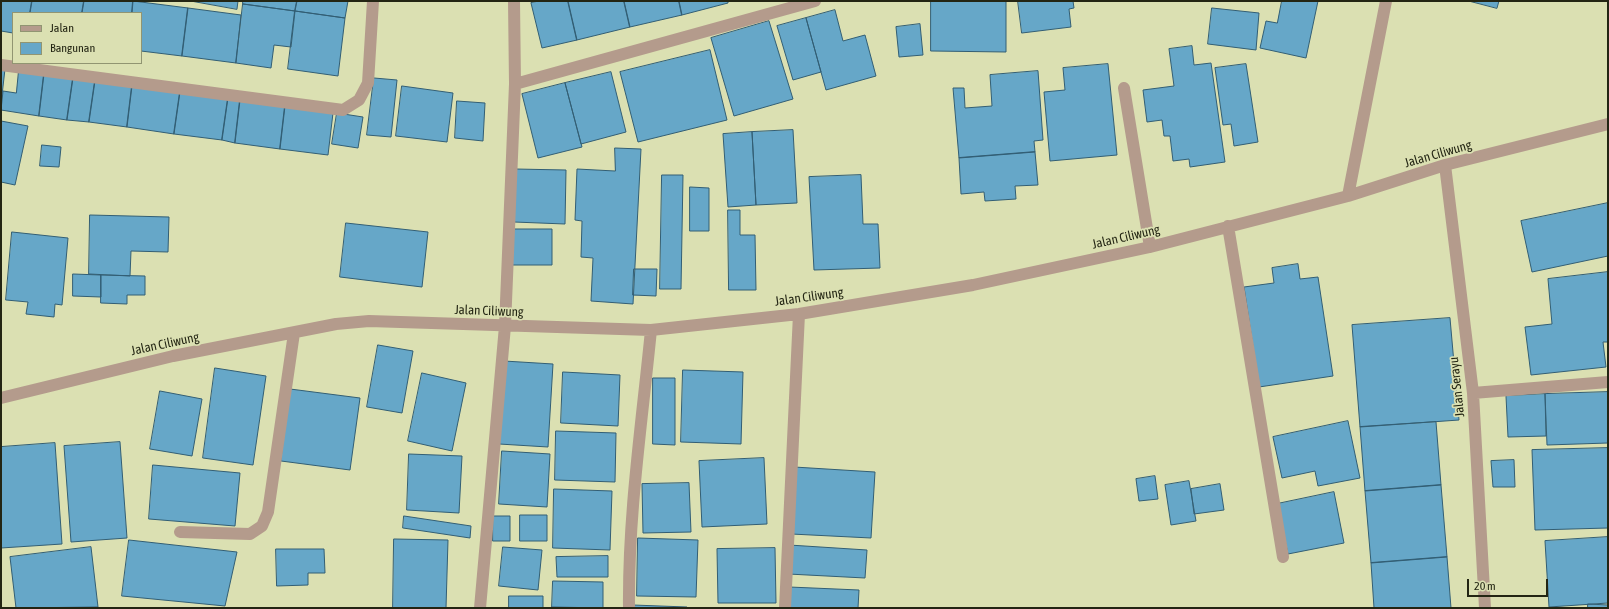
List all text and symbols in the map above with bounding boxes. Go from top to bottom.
legend [12,12,142,64]
text: Jalan [50,21,74,35]
text: Bangunan [50,41,95,55]
street label: Jalan Ciliwung [1403,137,1473,171]
street label: Jalan Ciliwung [1091,222,1161,252]
street label: Jalan Ciliwung [774,284,844,310]
street label: Jalan Ciliwung [454,302,524,320]
street label: Jalan Ciliwung [130,329,200,359]
street label: Jalan Serayu [1446,356,1468,418]
scale bar [1469,571,1550,597]
text: 20 m [1474,579,1496,593]

